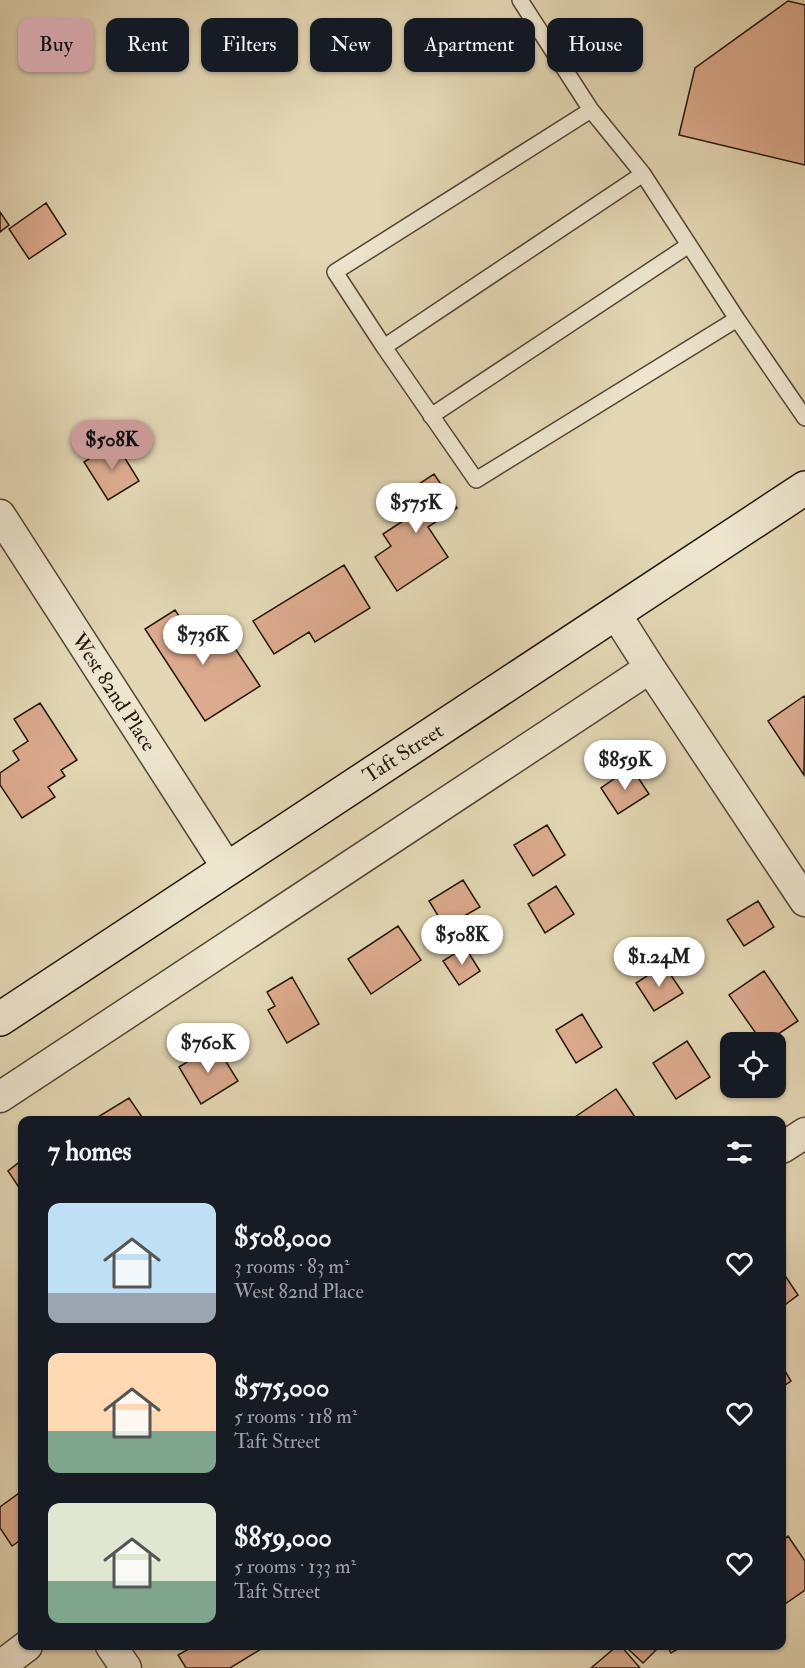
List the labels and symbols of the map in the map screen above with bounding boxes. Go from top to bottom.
pin: $508K [70,420,154,471]
pin: $575K [374,483,458,534]
pin: $736K [161,615,245,666]
street label: West 82nd Place [65,627,162,757]
street label: Taft Street [358,717,449,789]
pin: $859K [583,740,667,791]
pin: $508K [420,915,504,966]
pin: $1.24M [610,937,708,988]
pin: $760K [166,1023,250,1074]

